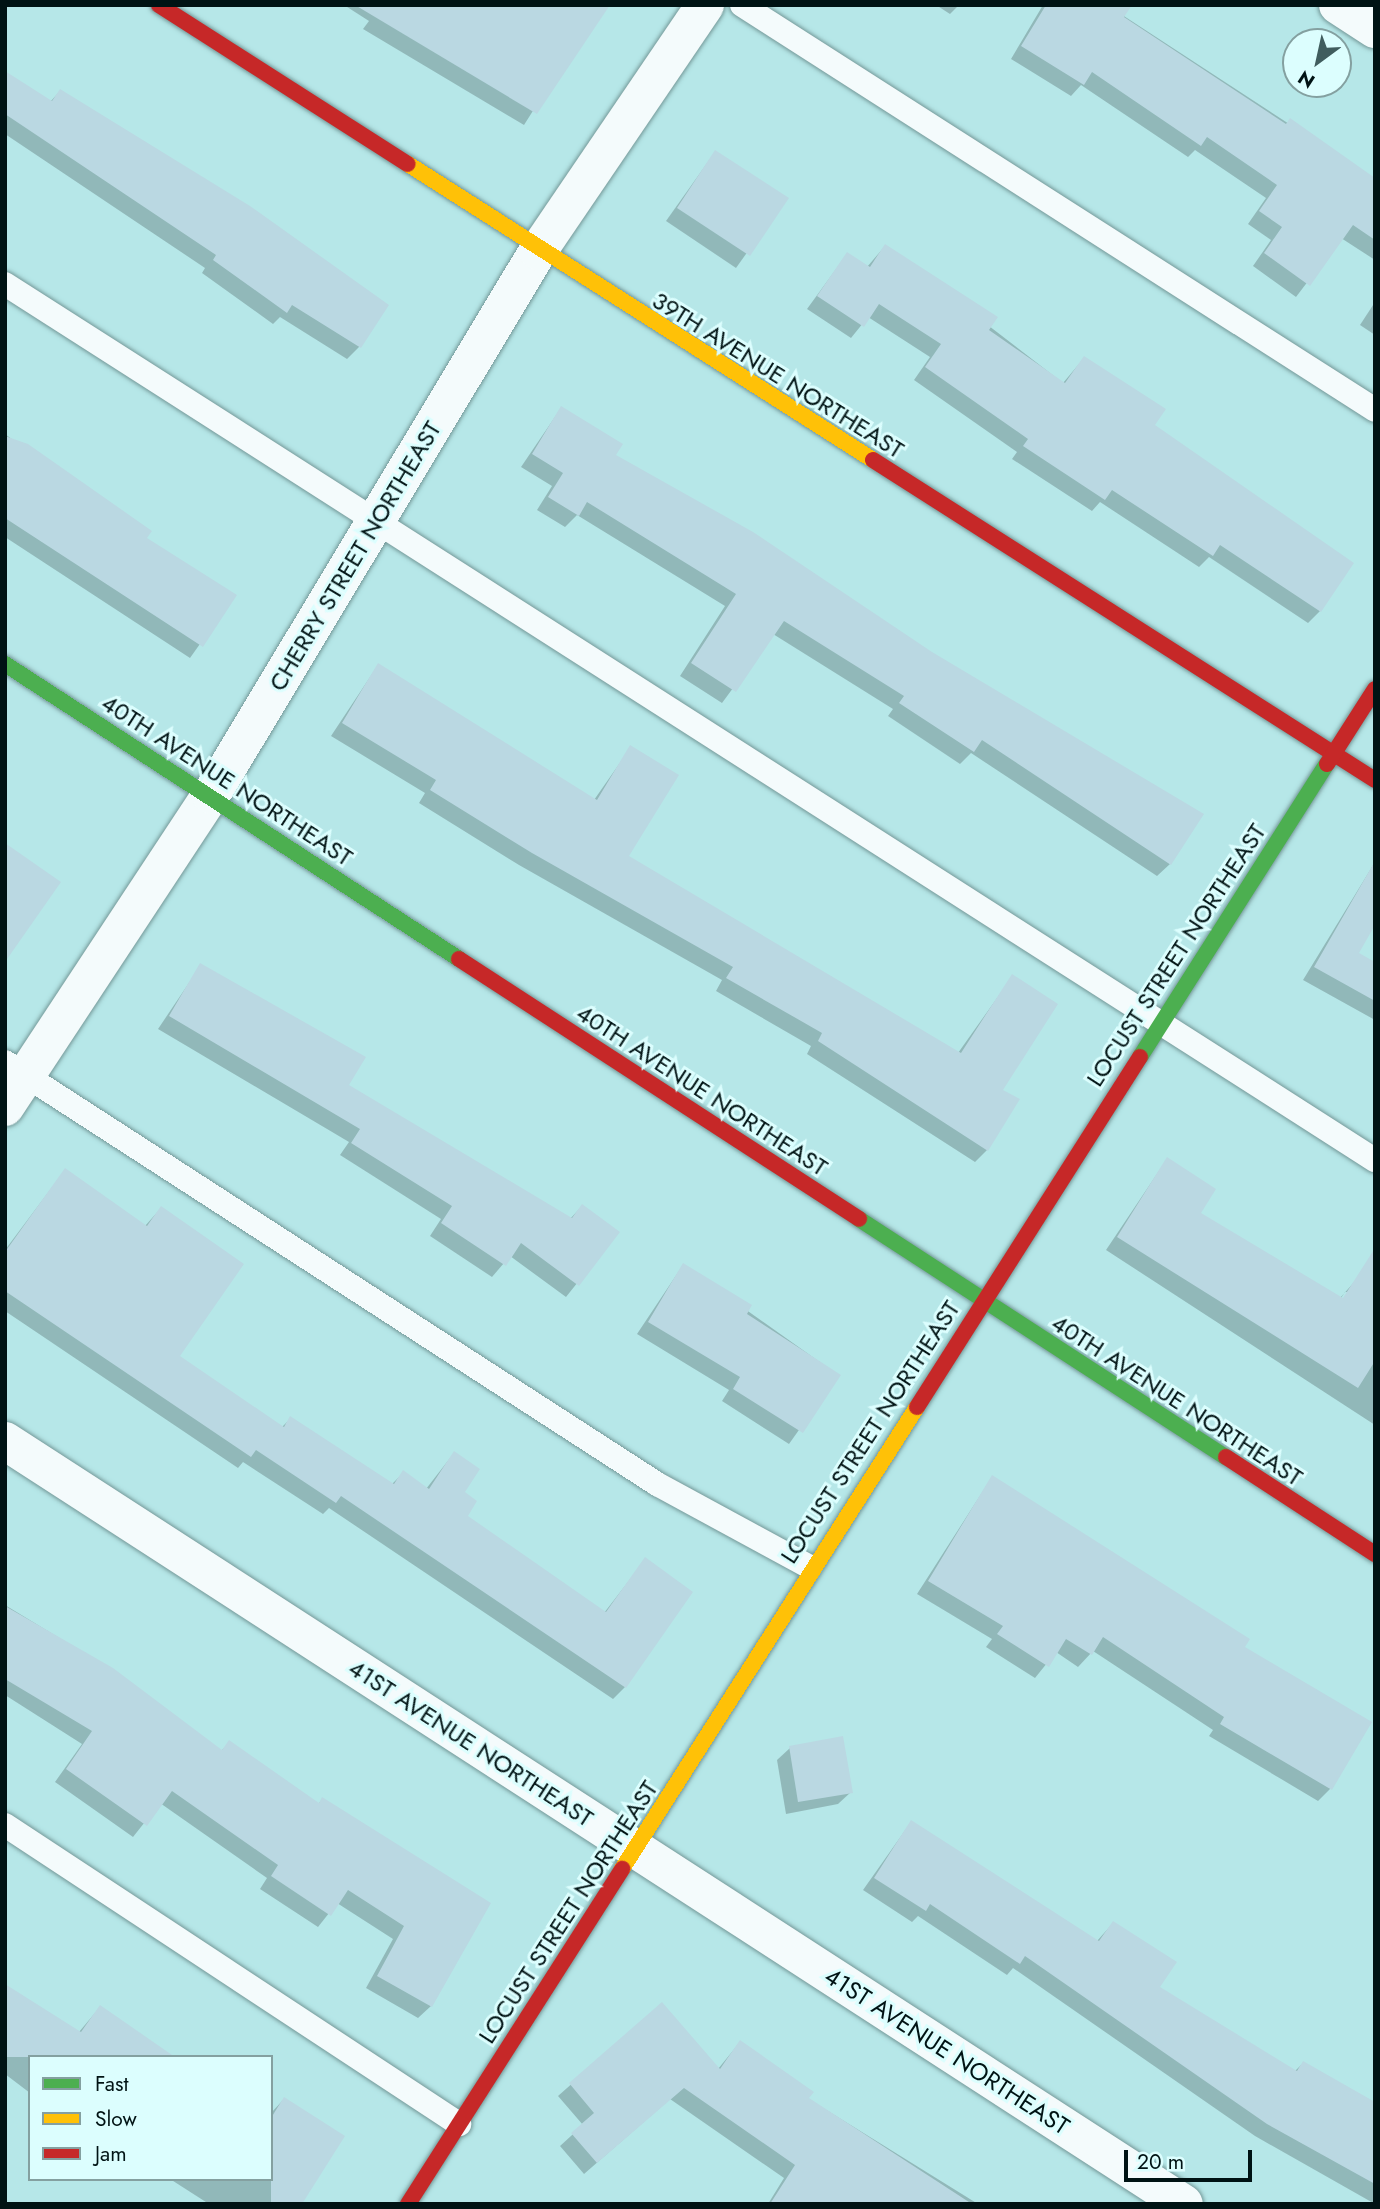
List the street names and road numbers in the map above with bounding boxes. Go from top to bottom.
street label: 39TH AVENUE NORTHEAST [647,286,909,464]
street label: CHERRY STREET NORTHEAST [263,416,447,696]
street label: 40TH AVENUE NORTHEAST [96,688,358,872]
street label: LOCUST STREET NORTHEAST [1080,818,1272,1092]
street label: 40TH AVENUE NORTHEAST [571,998,833,1182]
street label: LOCUST STREET NORTHEAST [774,1295,966,1569]
street label: 40TH AVENUE NORTHEAST [1046,1308,1308,1492]
street label: 41ST AVENUE NORTHEAST [343,1653,599,1833]
street label: LOCUST STREET NORTHEAST [472,1775,664,2049]
street label: 41ST AVENUE NORTHEAST [819,1961,1075,2141]

